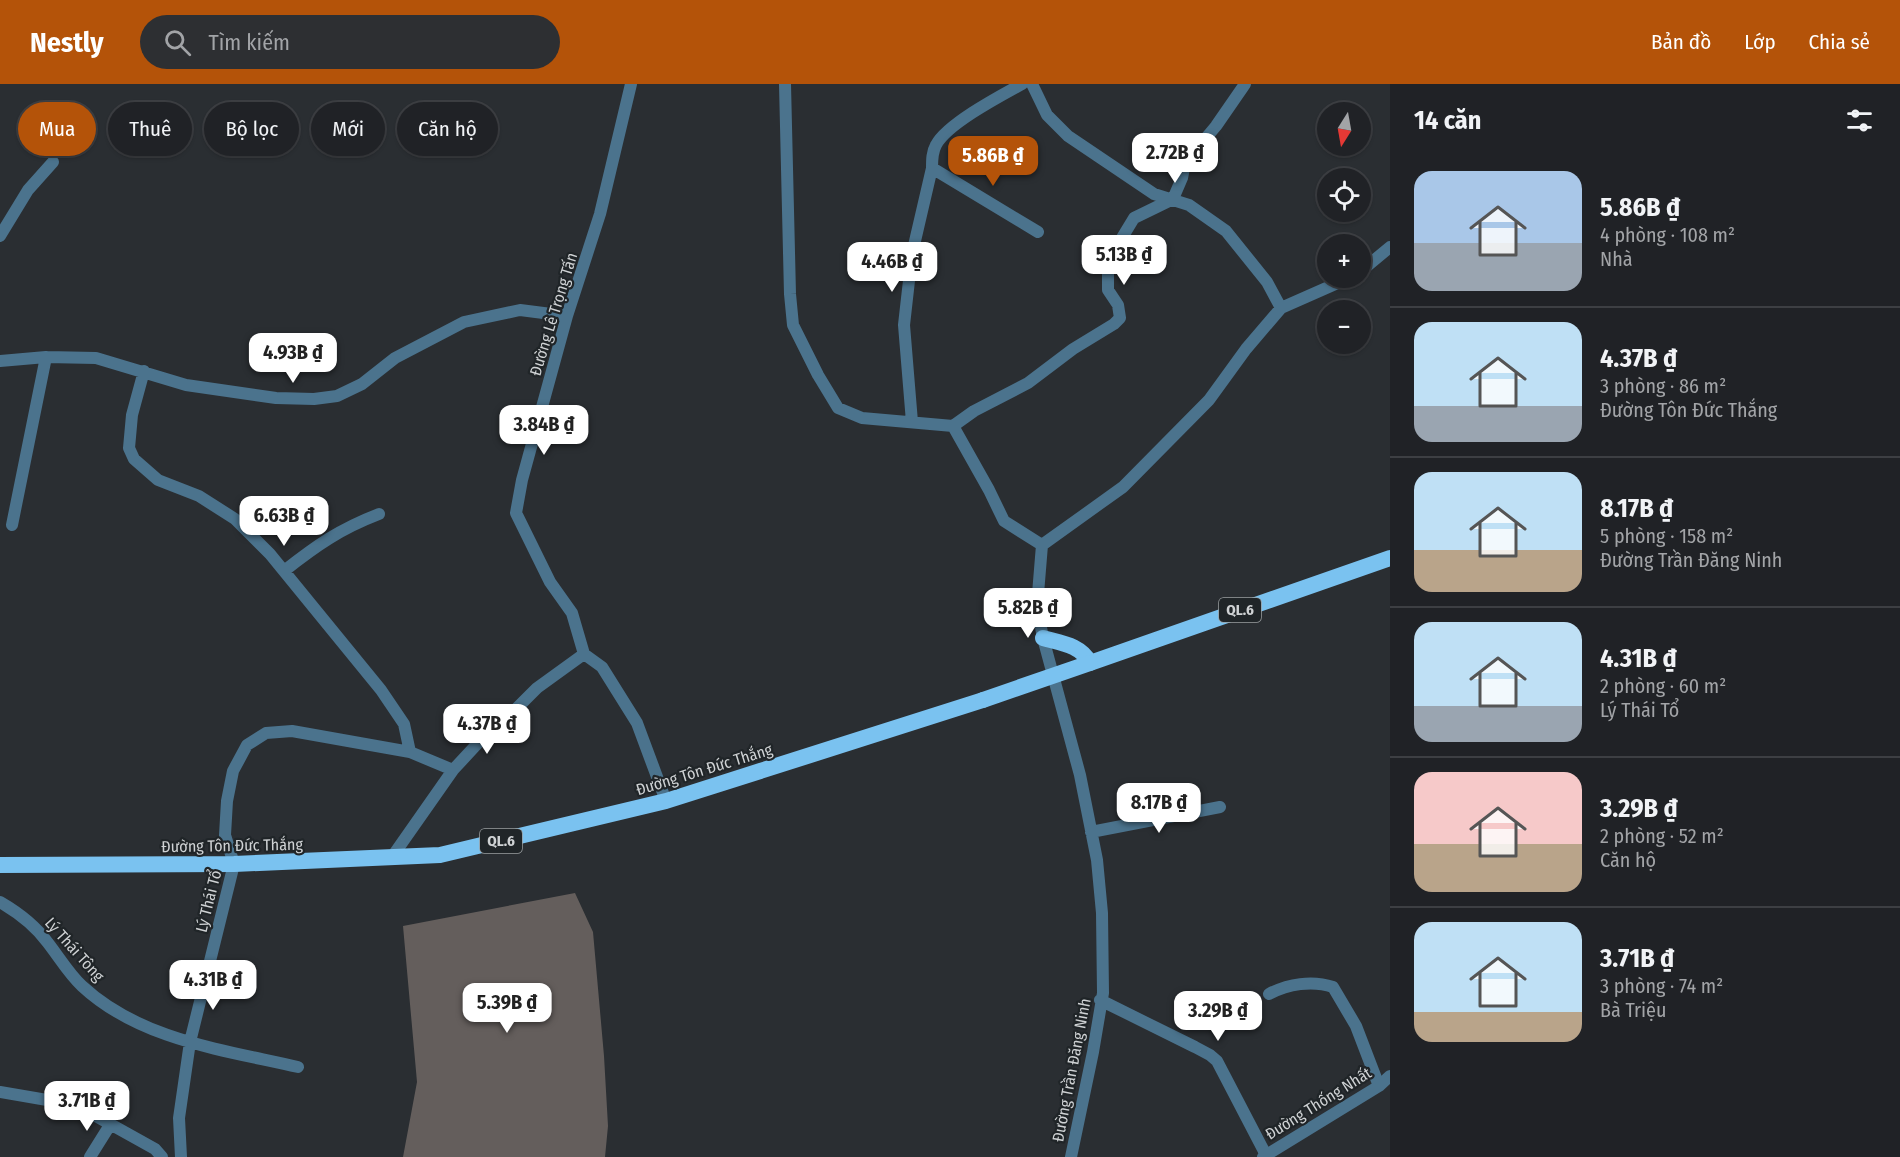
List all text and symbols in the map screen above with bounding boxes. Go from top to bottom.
search box [140,15,560,69]
text: Nestly [30,26,104,59]
icon: search [161,26,194,59]
text: Tìm kiếm [209,29,290,56]
text: Bản đồ [1651,29,1711,55]
text: Lớp [1744,29,1776,55]
text: Chia sẻ [1809,29,1870,55]
chip: Mua [18,102,96,156]
chip: Thuê [108,102,192,156]
chip: Bộ lọc [204,102,299,156]
chip: Mới [311,102,385,156]
chip: Căn hộ [397,102,498,156]
north arrow [1317,102,1371,156]
map controls [1317,102,1371,354]
icon: filters [1843,104,1876,137]
text: 14 căn [1414,105,1481,136]
pin: 2.72B ₫ [1120,133,1230,184]
pin: 5.86B ₫ [938,136,1048,187]
text: 2.72B ₫ [1146,140,1204,164]
text: 5.86B ₫ [962,143,1024,167]
button: locate [1317,168,1371,222]
text: 5.86B ₫ [1600,192,1680,223]
icon: home [1462,195,1534,267]
text: 4 phòng · 108 m² [1600,223,1735,247]
button: + [1317,234,1371,288]
pin: 5.13B ₫ [1069,235,1179,286]
pin: 4.46B ₫ [837,242,947,293]
text: 5.13B ₫ [1096,242,1152,266]
text: Nhà [1600,247,1632,271]
text: 4.46B ₫ [861,249,923,273]
street label: Đường Lê Trọng Tấn [525,250,581,378]
button: − [1317,300,1371,354]
pin: 4.93B ₫ [238,333,348,384]
text: 4.93B ₫ [263,340,323,364]
text: 4.37B ₫ [1600,343,1677,374]
icon: home [1462,346,1534,418]
text: 3 phòng · 86 m² [1600,374,1726,398]
text: Đường Tôn Đức Thắng [1600,398,1777,422]
pin: 3.84B ₫ [489,405,599,456]
text: 3.84B ₫ [513,412,575,436]
text: 8.17B ₫ [1600,493,1673,524]
pin: 6.63B ₫ [229,496,339,547]
icon: home [1462,496,1534,568]
text: 6.63B ₫ [254,503,314,527]
text: 5 phòng · 158 m² [1600,524,1733,548]
text: Đường Trần Đăng Ninh [1600,548,1782,572]
pin: 5.82B ₫ [973,588,1083,639]
text: 5.82B ₫ [998,595,1058,619]
road number: QL.6 [1219,598,1261,622]
text: 4.31B ₫ [1600,643,1677,674]
icon: home [1462,646,1534,718]
text: 2 phòng · 60 m² [1600,674,1726,698]
text: Lý Thái Tổ [1600,698,1679,722]
pin: 4.37B ₫ [432,704,542,755]
text: 4.37B ₫ [457,711,517,735]
street label: Đường Tôn Đức Thắng [633,739,775,799]
pin: 8.17B ₫ [1104,783,1214,834]
text: 8.17B ₫ [1131,790,1187,814]
text: 3.29B ₫ [1600,793,1678,824]
icon: home [1462,796,1534,868]
text: 2 phòng · 52 m² [1600,824,1724,848]
road number: QL.6 [480,829,522,853]
street label: Đường Tôn Đức Thắng [161,834,304,856]
text: Căn hộ [1600,848,1656,872]
street label: Lý Thái Tổ [191,868,225,934]
street label: Lý Thái Tông [41,914,109,986]
text: 3.71B ₫ [1600,943,1674,974]
icon: home [1462,946,1534,1018]
pin: 4.31B ₫ [158,960,268,1011]
text: 4.31B ₫ [183,967,243,991]
text: 3 phòng · 74 m² [1600,974,1723,998]
pin: 5.39B ₫ [452,983,562,1034]
text: 5.39B ₫ [477,990,537,1014]
pin: 3.29B ₫ [1163,991,1273,1042]
street label: Đường Trần Đăng Ninh [1047,996,1095,1144]
text: 3.29B ₫ [1188,998,1248,1022]
text: Bà Triệu [1600,998,1666,1022]
street label: Đường Thống Nhất [1261,1062,1375,1144]
pin: 3.71B ₫ [32,1081,142,1132]
text: 3.71B ₫ [58,1088,116,1112]

